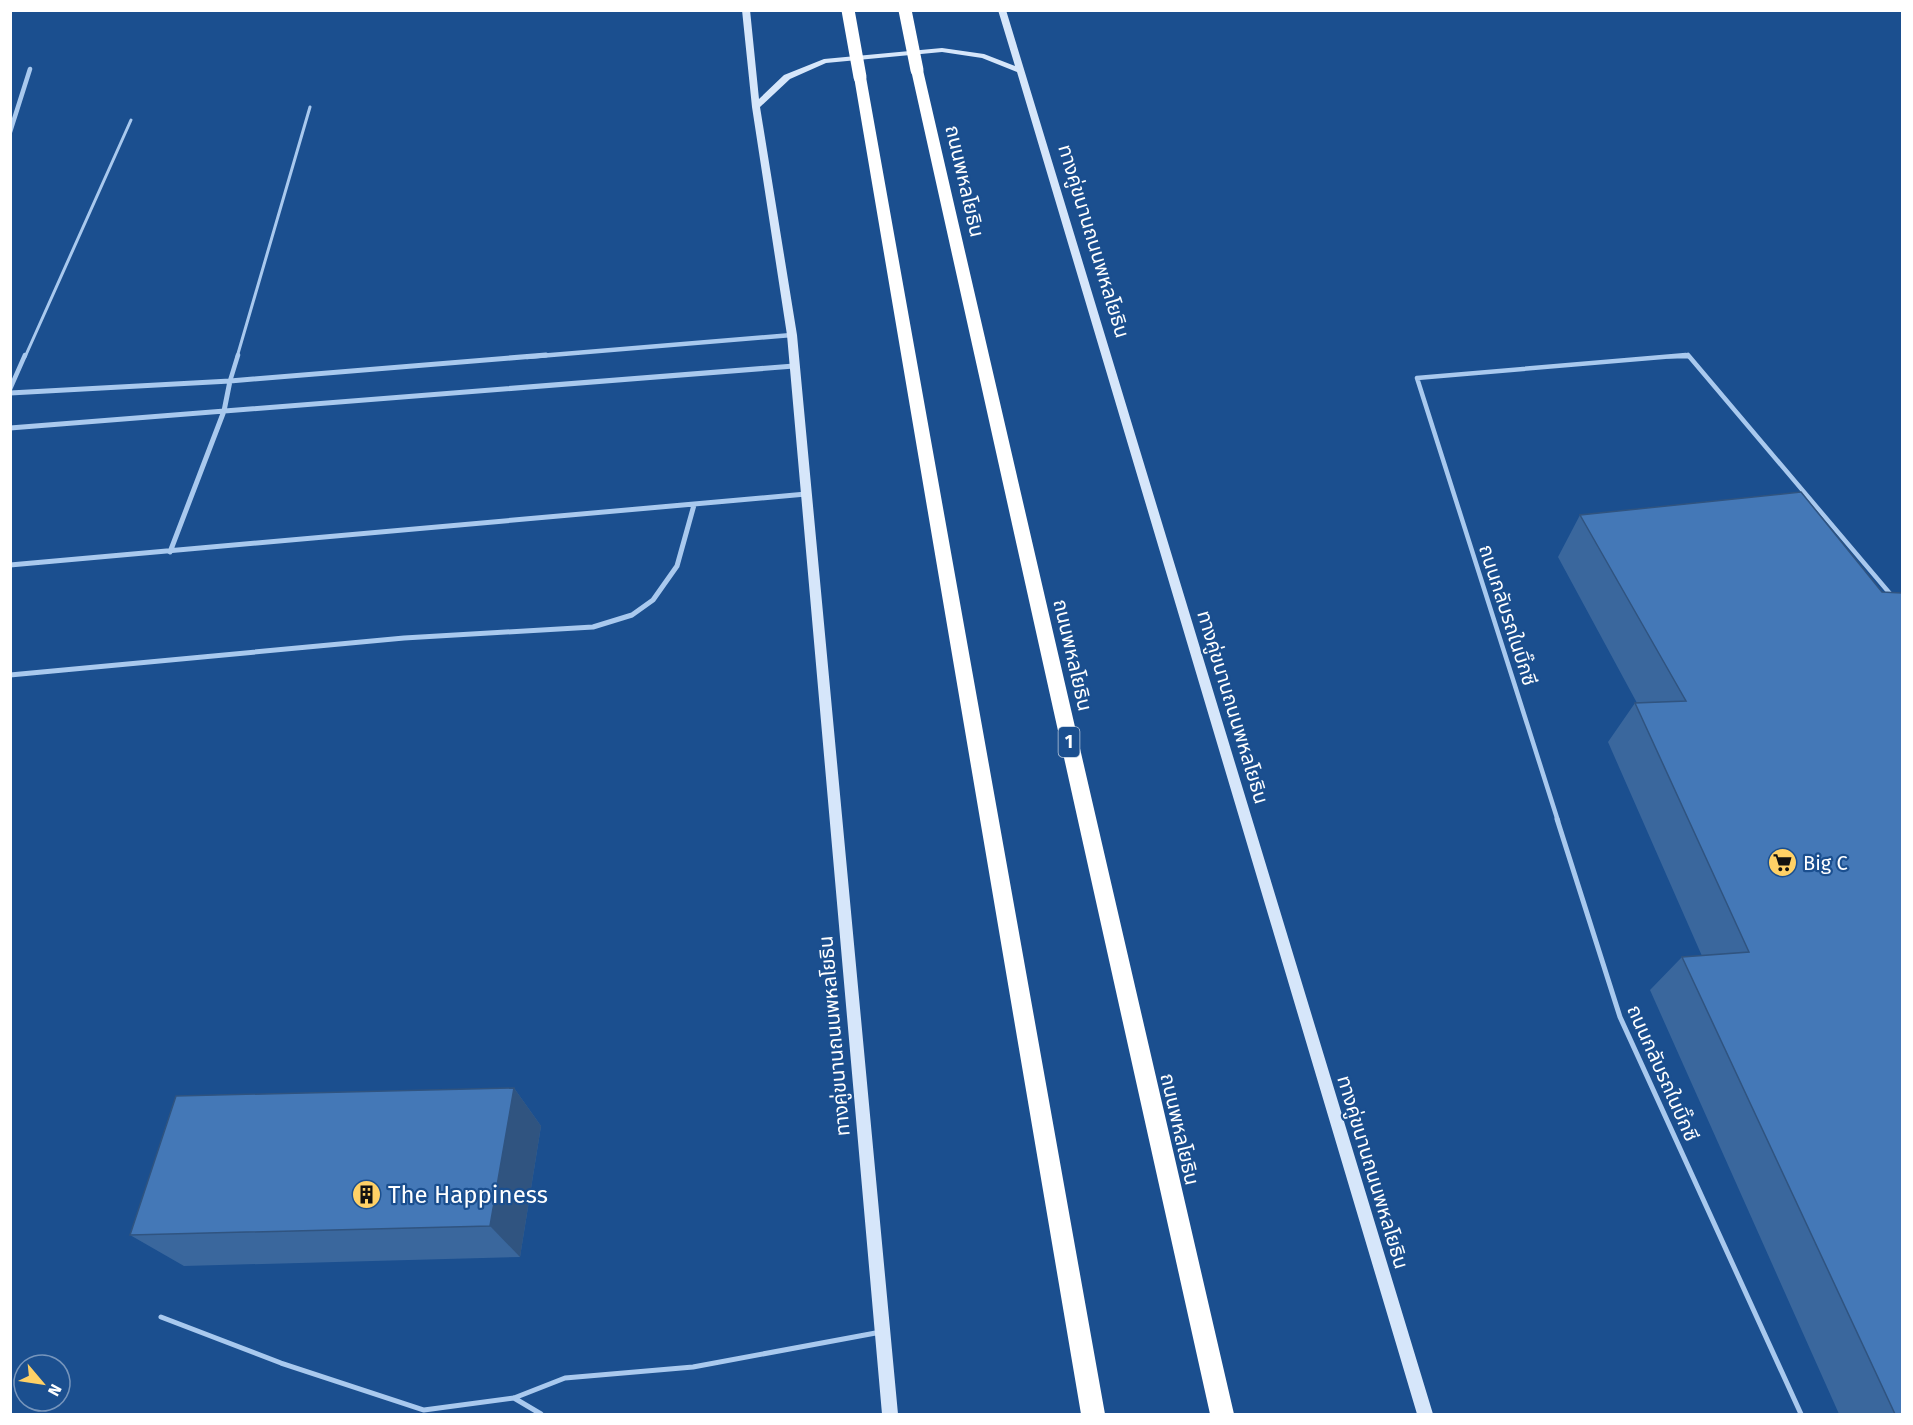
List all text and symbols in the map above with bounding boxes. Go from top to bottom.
street label: ถนนพหลโยธิน [940,123,990,239]
street label: ทางคู่ขนานถนนพหลโยธิน [1052,141,1135,341]
street label: ถนนกลับรถในบิ๊กซี [1474,541,1543,689]
street label: ถนนพหลโยธิน [1048,597,1098,713]
street label: ทางคู่ขนานถนนพหลโยธิน [1191,607,1274,807]
road number: 1 [1058,727,1080,757]
supermarket icon: Big C [1766,847,1798,879]
place label: Big C [1803,851,1848,875]
street label: ทางคู่ขนานถนนพหลโยธิน [813,935,856,1137]
street label: ถนนกลับรถในบิ๊กซี [1622,1001,1705,1145]
street label: ถนนพหลโยธิน [1155,1071,1205,1187]
street label: ทางคู่ขนานถนนพหลโยธิน [1331,1072,1414,1272]
building icon: The Happiness [351,1179,383,1211]
place label: The Happiness [388,1181,548,1209]
north arrow [12,1353,72,1413]
text: N [44,1381,66,1399]

